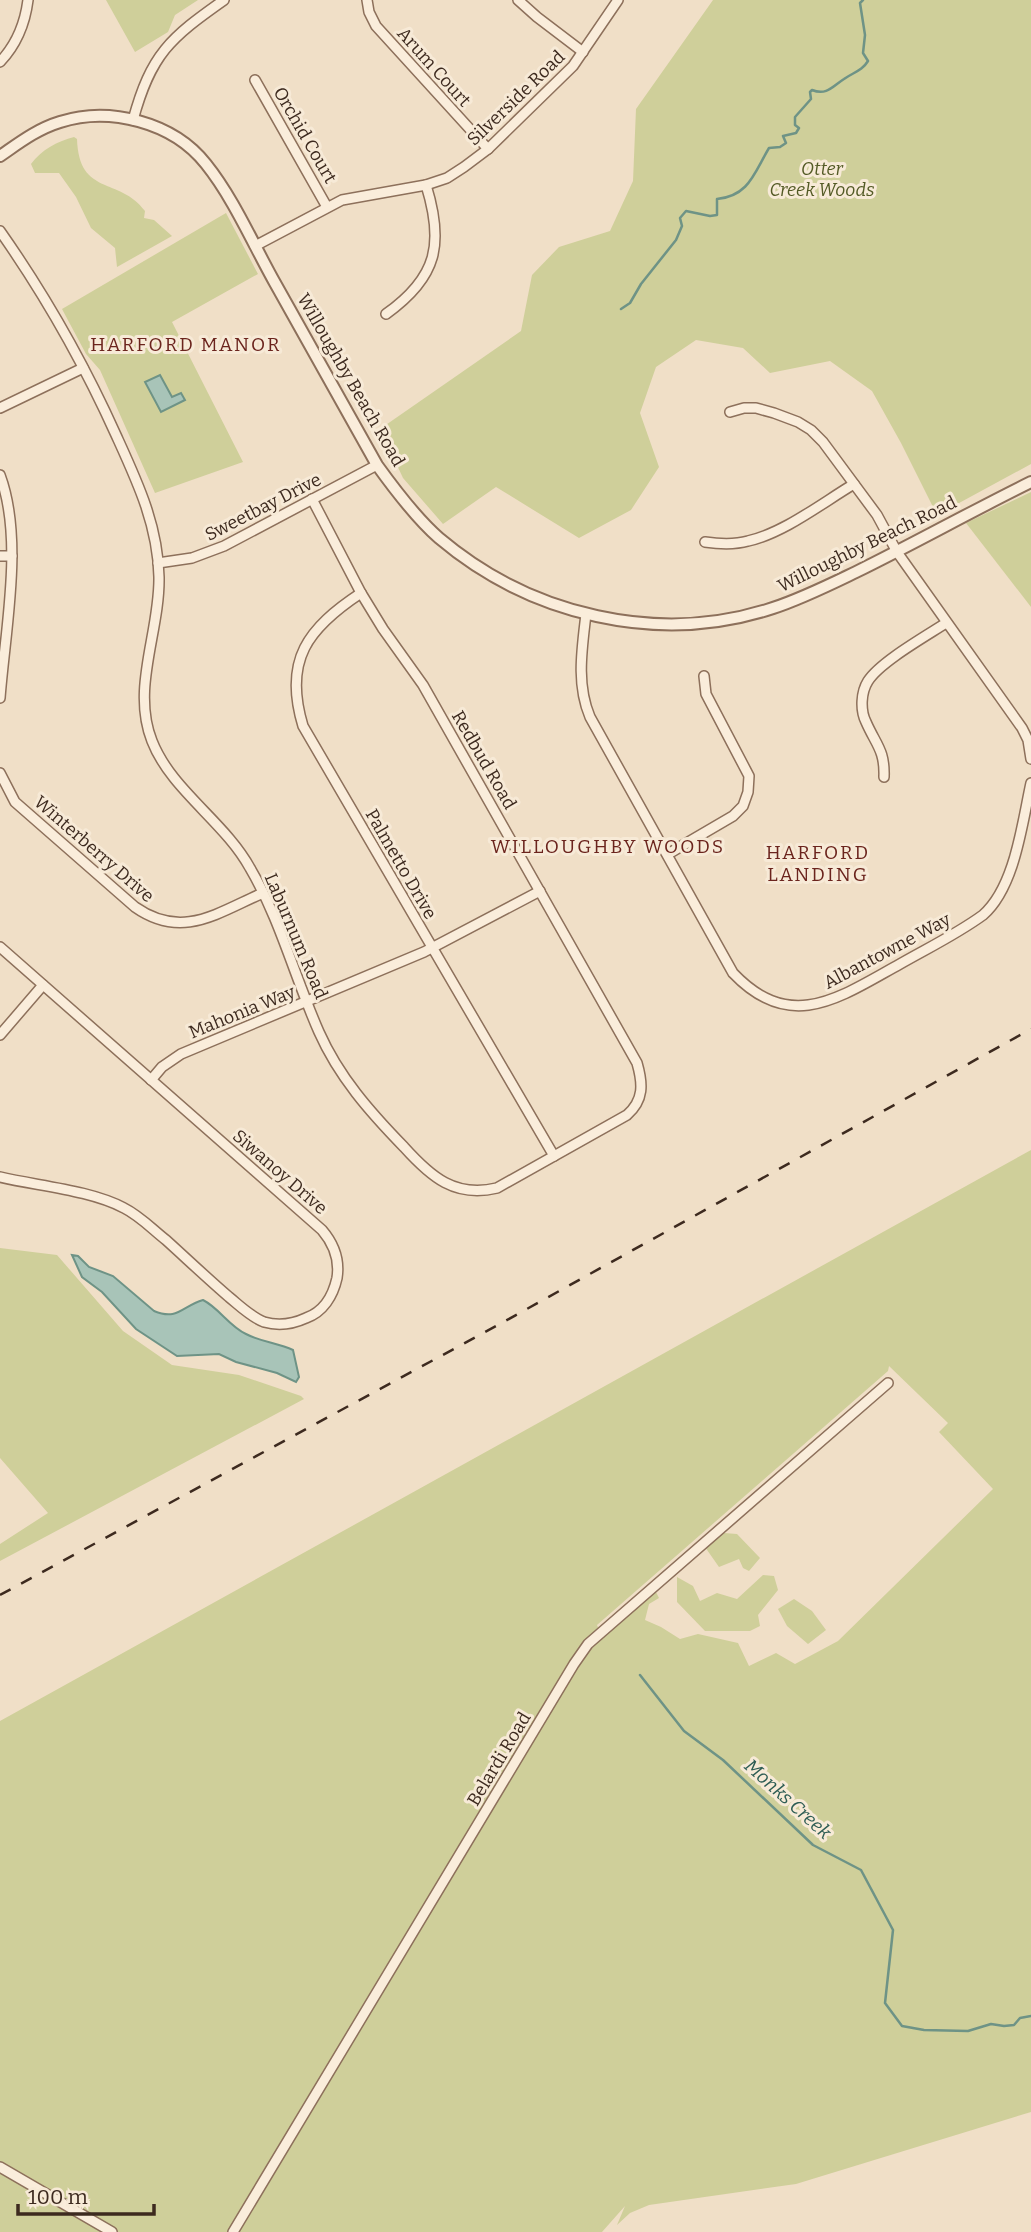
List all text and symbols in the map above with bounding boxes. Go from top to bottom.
street label: Arum Court [393,23,476,112]
street label: Silverside Road [462,46,570,150]
street label: Orchid Court [269,83,342,187]
park label: Otter Creek Woods [769,158,875,201]
street label: Willoughby Beach Road [292,290,410,471]
district label: HARFORD MANOR [90,333,282,356]
street label: Sweetbay Drive [201,468,325,546]
street label: Willoughby Beach Road [774,491,960,597]
street label: Redbud Road [447,707,521,813]
street label: Winterberry Drive [30,791,158,907]
street label: Palmetto Drive [361,805,441,923]
district label: WILLOUGHBY WOODS [491,835,725,858]
district label: HARFORD LANDING [766,841,870,886]
street label: Laburnum Road [260,870,333,1003]
street label: Albantowne Way [820,908,955,994]
street label: Mahonia Way [186,980,299,1043]
street label: Siwanoy Drive [228,1125,332,1219]
street label: Belardi Road [462,1708,536,1810]
water label: Monks Creek [740,1754,837,1844]
scale bar [18,2172,154,2216]
text: 100 m [28,2184,88,2210]

